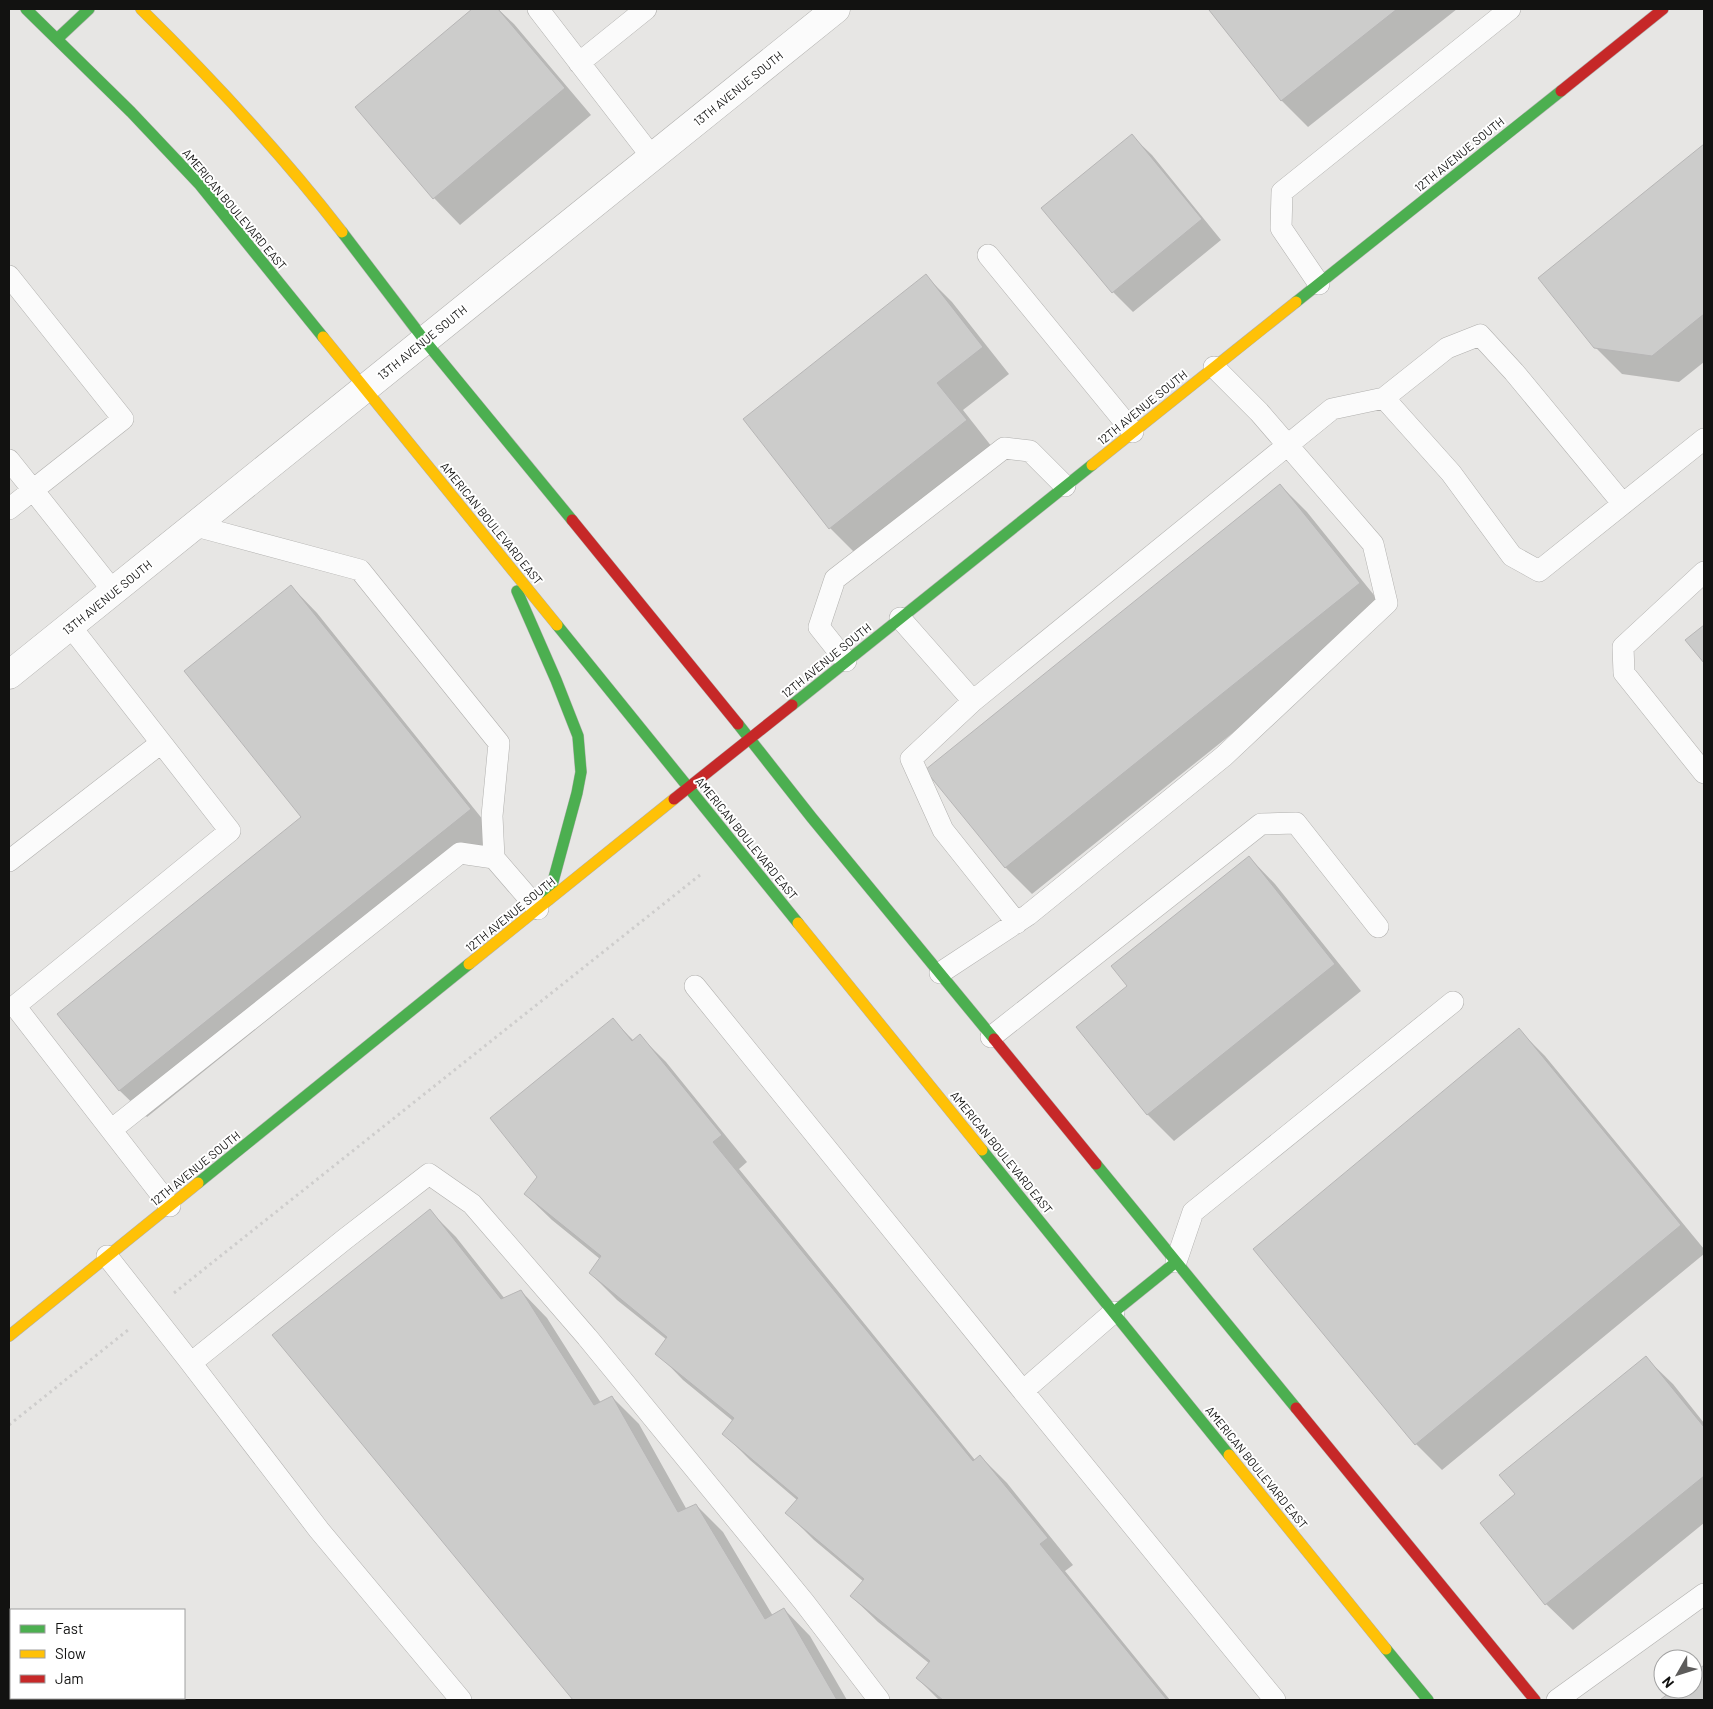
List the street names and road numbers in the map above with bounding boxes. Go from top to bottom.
street label: 13TH AVENUE SOUTH [691,48,785,128]
street label: 12TH AVENUE SOUTH [1411,114,1507,194]
street label: AMERICAN BOULEVARD EAST [180,146,290,273]
street label: 13TH AVENUE SOUTH [375,302,469,382]
street label: 12TH AVENUE SOUTH [1094,367,1190,447]
street label: AMERICAN BOULEVARD EAST [438,459,546,587]
street label: 13TH AVENUE SOUTH [60,557,154,637]
street label: 12TH AVENUE SOUTH [778,620,874,700]
street label: AMERICAN BOULEVARD EAST [693,774,801,902]
street label: 12TH AVENUE SOUTH [462,874,558,954]
street label: AMERICAN BOULEVARD EAST [948,1088,1056,1216]
street label: 12TH AVENUE SOUTH [147,1128,243,1208]
street label: AMERICAN BOULEVARD EAST [1203,1403,1311,1531]

